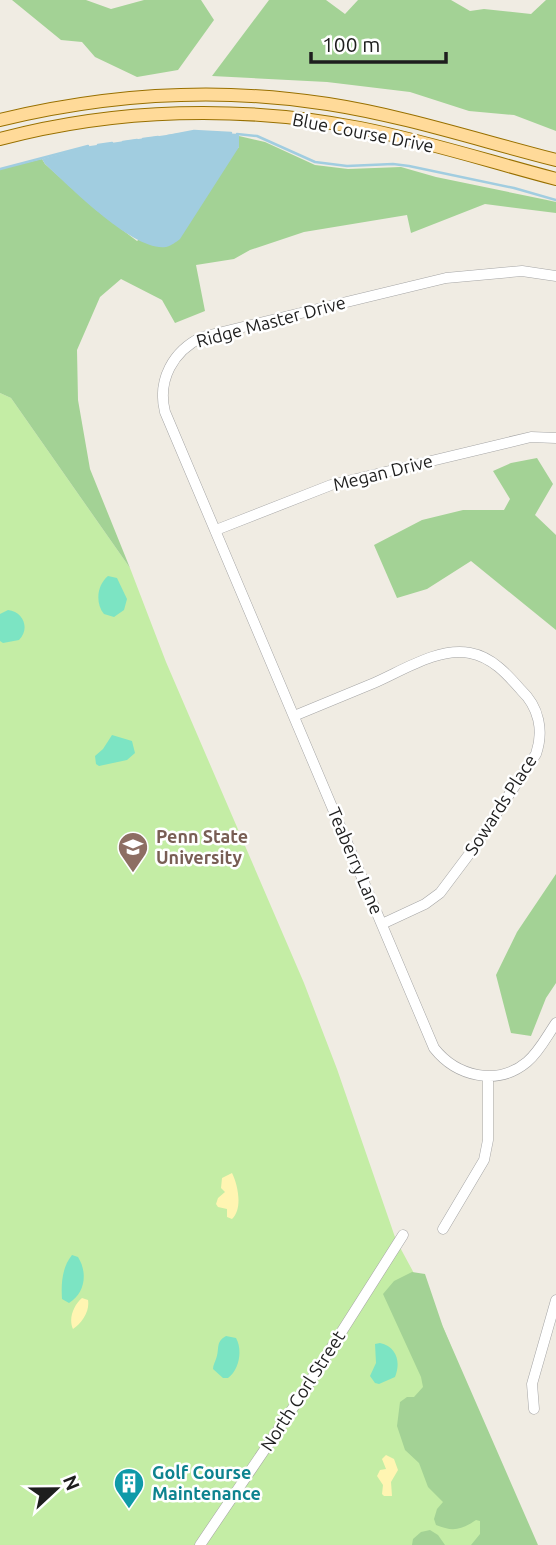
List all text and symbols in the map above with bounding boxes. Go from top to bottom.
scale bar [311,21,446,65]
text: 100 m [322,32,380,56]
street label: Blue Course Drive [291,109,436,156]
street label: Ridge Master Drive [194,291,348,351]
street label: Megan Drive [331,450,435,494]
street label: Sowards Place [460,751,540,858]
street label: Teaberry Lane [324,804,387,917]
place label: Penn State University [156,826,248,867]
school or university icon: Penn State University [116,830,150,874]
street label: North Corl Street [256,1327,348,1454]
north arrow [21,1454,91,1524]
place label: Golf Course Maintenance [152,1462,261,1503]
building icon: Golf Course Maintenance [112,1466,146,1510]
text: N [59,1472,85,1493]

